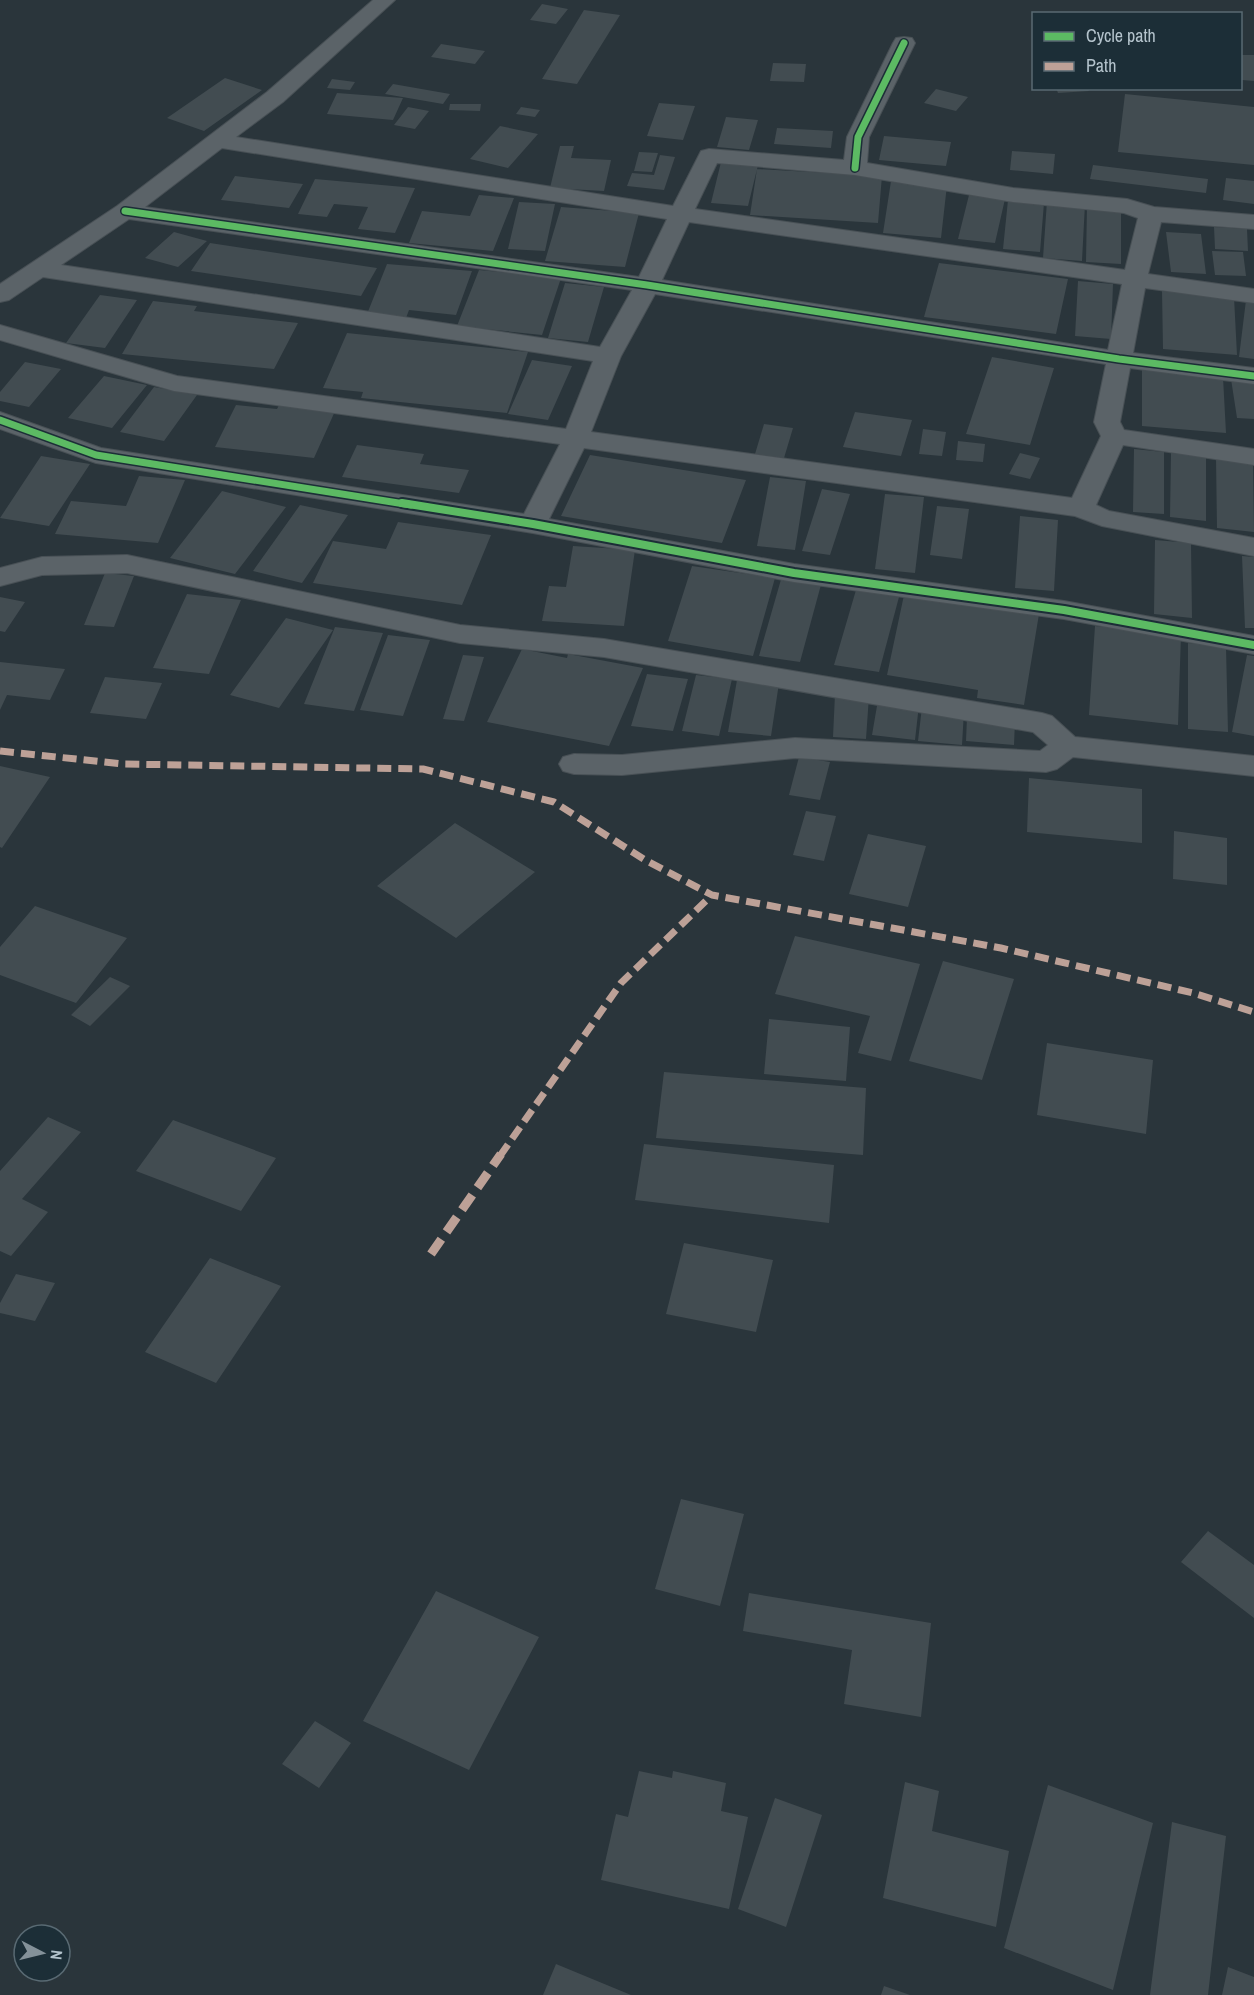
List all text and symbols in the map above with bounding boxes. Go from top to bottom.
legend [1032,12,1242,90]
text: Cycle path [1086,23,1156,48]
text: Path [1086,53,1116,78]
north arrow [12,1923,72,1983]
text: N [45,1949,68,1961]

